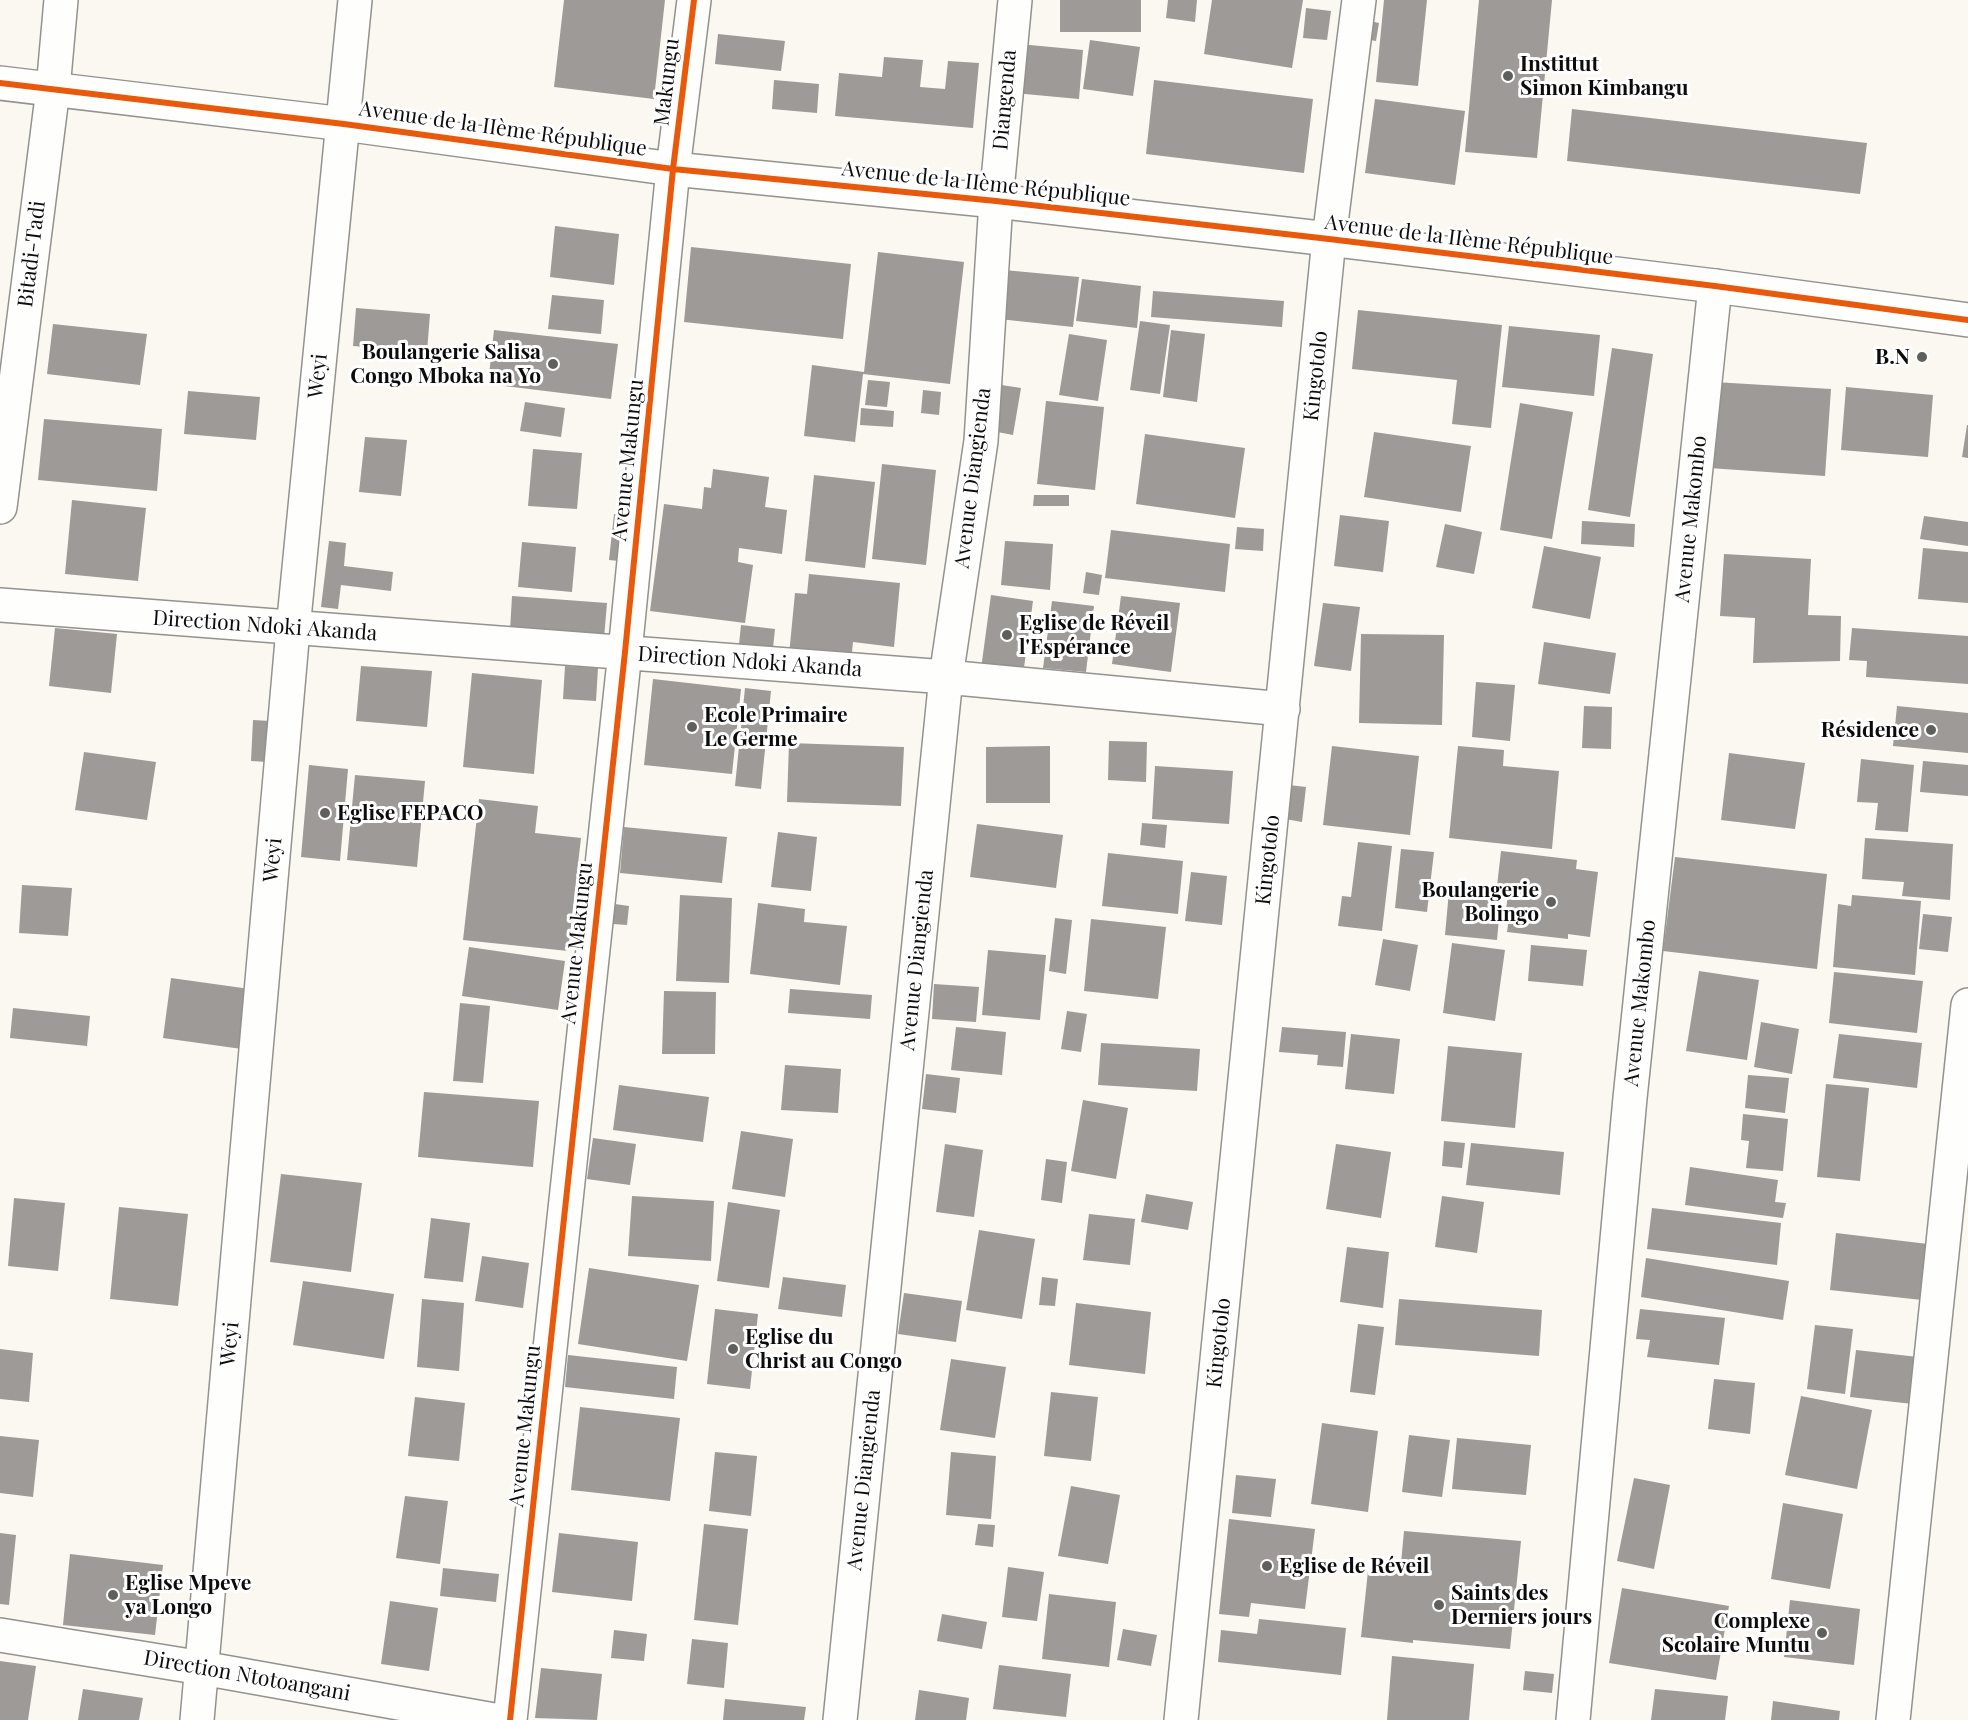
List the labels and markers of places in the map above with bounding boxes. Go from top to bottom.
place label: Instittut Simon Kimbangu [1520,51,1688,101]
marker: Instittut Simon Kimbangu [1501,69,1515,83]
place label: Boulangerie Salisa Congo Mboka na Yo [350,339,541,389]
place label: B.N [1875,344,1910,370]
marker: B.N [1915,350,1929,364]
marker: Boulangerie Salisa Congo Mboka na Yo [546,357,560,371]
place label: Eglise de Réveil l'Espérance [1019,610,1169,660]
marker: Eglise de Réveil l'Espérance [1000,628,1014,642]
place label: Ecole Primaire Le Germe [704,702,848,752]
place label: Résidence [1821,717,1919,743]
marker: Ecole Primaire Le Germe [685,720,699,734]
marker: Résidence [1924,723,1938,737]
place label: Eglise FEPACO [337,800,484,826]
marker: Eglise FEPACO [318,806,332,820]
place label: Boulangerie Bolingo [1421,877,1539,927]
marker: Boulangerie Bolingo [1544,895,1558,909]
place label: Eglise du Christ au Congo [745,1324,902,1374]
marker: Eglise du Christ au Congo [726,1342,740,1356]
place label: Eglise de Réveil [1279,1553,1429,1579]
marker: Eglise de Réveil [1260,1559,1274,1573]
place label: Eglise Mpeve ya Longo [125,1570,251,1620]
place label: Saints des Derniers jours [1451,1580,1592,1630]
marker: Eglise Mpeve ya Longo [106,1588,120,1602]
marker: Saints des Derniers jours [1432,1598,1446,1612]
place label: Complexe Scolaire Muntu [1662,1608,1810,1658]
marker: Complexe Scolaire Muntu [1815,1626,1829,1640]

